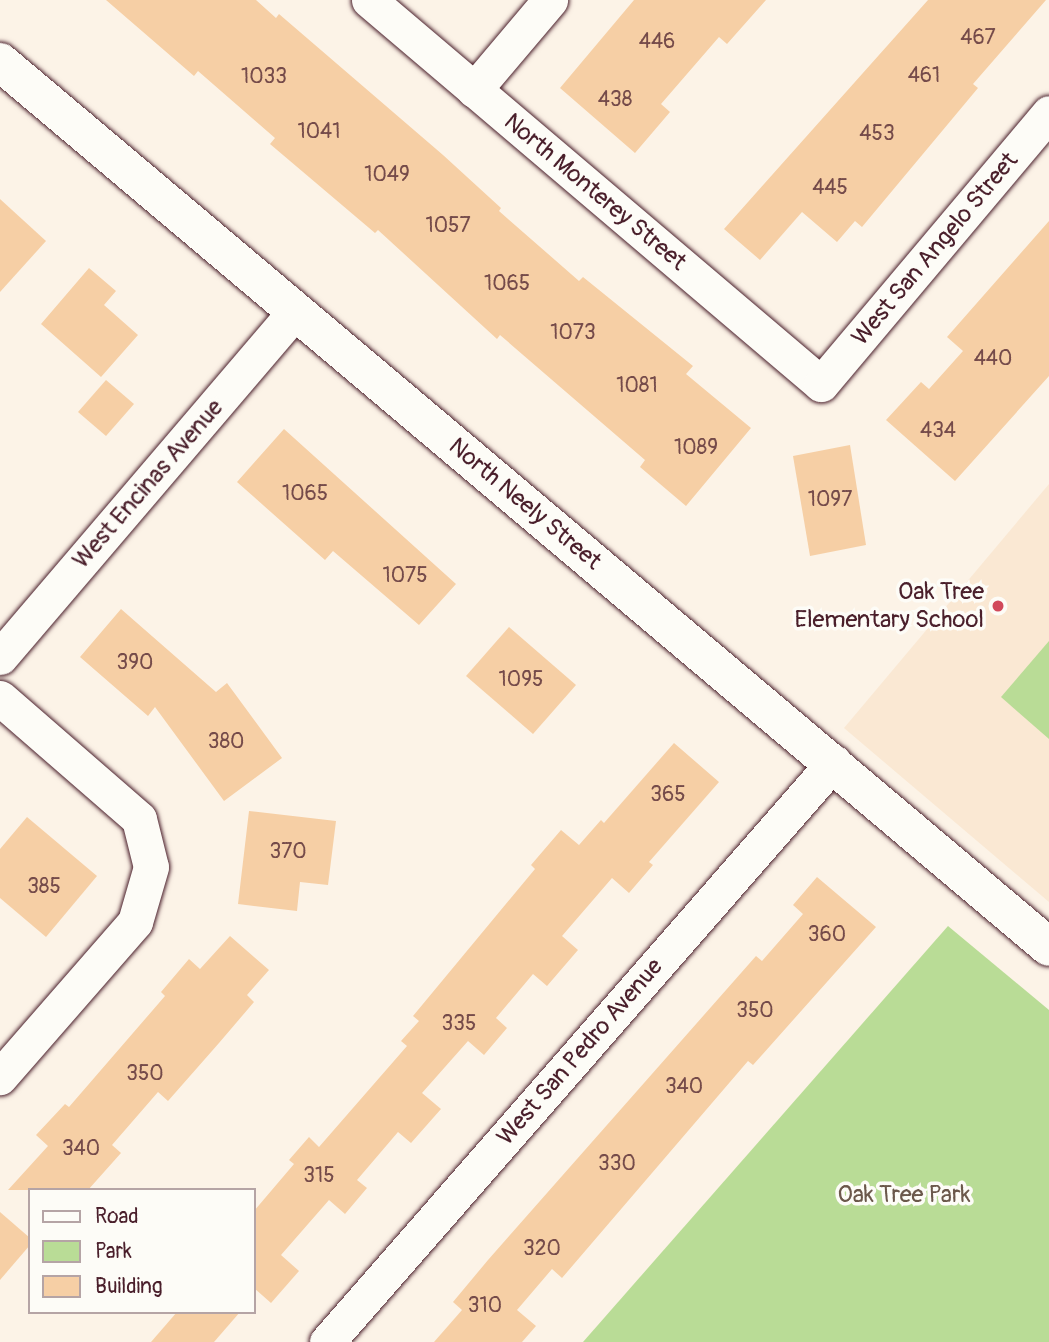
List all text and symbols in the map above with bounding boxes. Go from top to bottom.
house number: 467 [960,25,996,51]
house number: 446 [639,29,675,55]
house number: 461 [908,63,940,89]
house number: 1033 [241,64,287,90]
house number: 438 [598,87,632,113]
street label: North Monterey Street [498,107,692,277]
house number: 1041 [298,119,340,145]
house number: 453 [859,121,895,147]
street label: West San Angelo Street [846,147,1024,351]
house number: 1049 [364,162,410,188]
house number: 445 [812,175,848,201]
house number: 1057 [425,213,471,239]
house number: 1065 [484,271,530,297]
house number: 1073 [550,320,596,346]
house number: 440 [974,346,1012,372]
house number: 1081 [616,373,658,399]
street label: West Encinas Avenue [67,394,229,574]
house number: 434 [920,418,956,444]
street label: North Neely Street [443,432,607,576]
house number: 1089 [674,435,718,461]
house number: 1065 [282,481,328,507]
house number: 1097 [808,487,852,513]
house number: 1075 [382,563,428,589]
place label: Oak Tree Elementary School [794,578,984,634]
marker: Oak Tree Elementary School [990,598,1006,614]
house number: 390 [117,650,153,676]
house number: 1095 [499,667,543,693]
house number: 380 [208,729,244,755]
house number: 365 [650,782,686,808]
house number: 370 [269,839,307,865]
house number: 385 [27,874,61,900]
house number: 360 [808,922,846,948]
street label: West San Pedro Avenue [491,953,669,1151]
house number: 350 [736,998,774,1024]
house number: 335 [442,1011,476,1037]
house number: 350 [126,1061,164,1087]
house number: 340 [665,1074,703,1100]
house number: 340 [62,1136,100,1162]
house number: 330 [598,1151,636,1177]
house number: 315 [303,1163,335,1189]
park label: Oak Tree Park [837,1181,971,1209]
legend [28,1188,256,1314]
text: Road [95,1203,139,1230]
house number: 320 [523,1236,561,1262]
text: Park [95,1238,132,1265]
text: Building [95,1273,162,1300]
house number: 310 [468,1293,502,1319]

